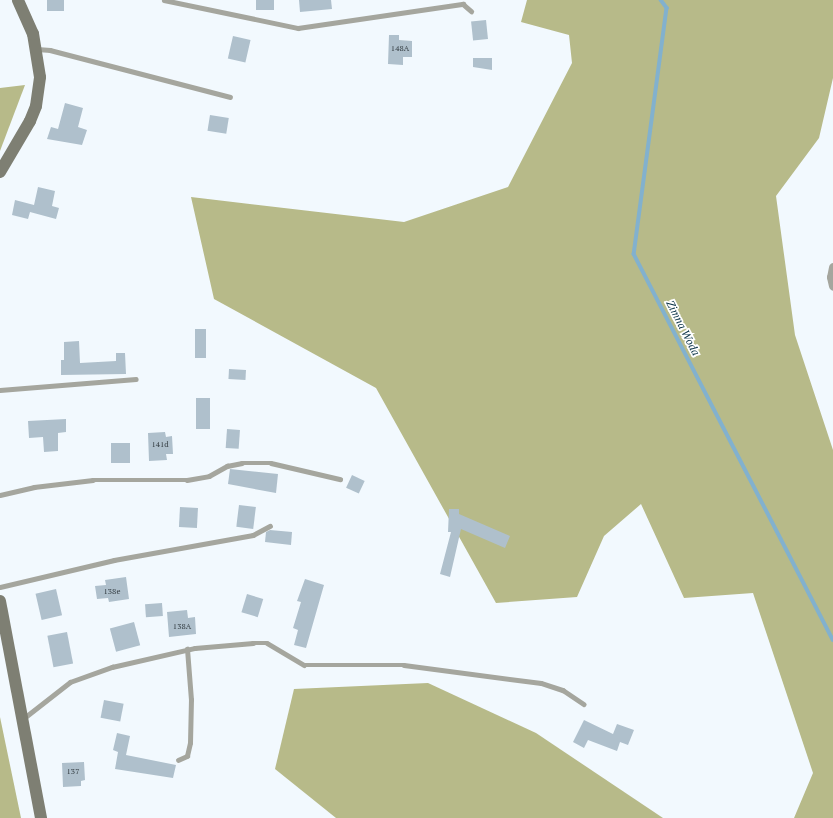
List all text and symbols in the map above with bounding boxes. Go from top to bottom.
house number: 148A [391,44,409,54]
water label: Zimna Woda [663,298,703,358]
house number: 141d [151,440,169,450]
house number: 138e [104,587,120,597]
house number: 138A [173,622,191,632]
house number: 137 [67,767,79,777]

